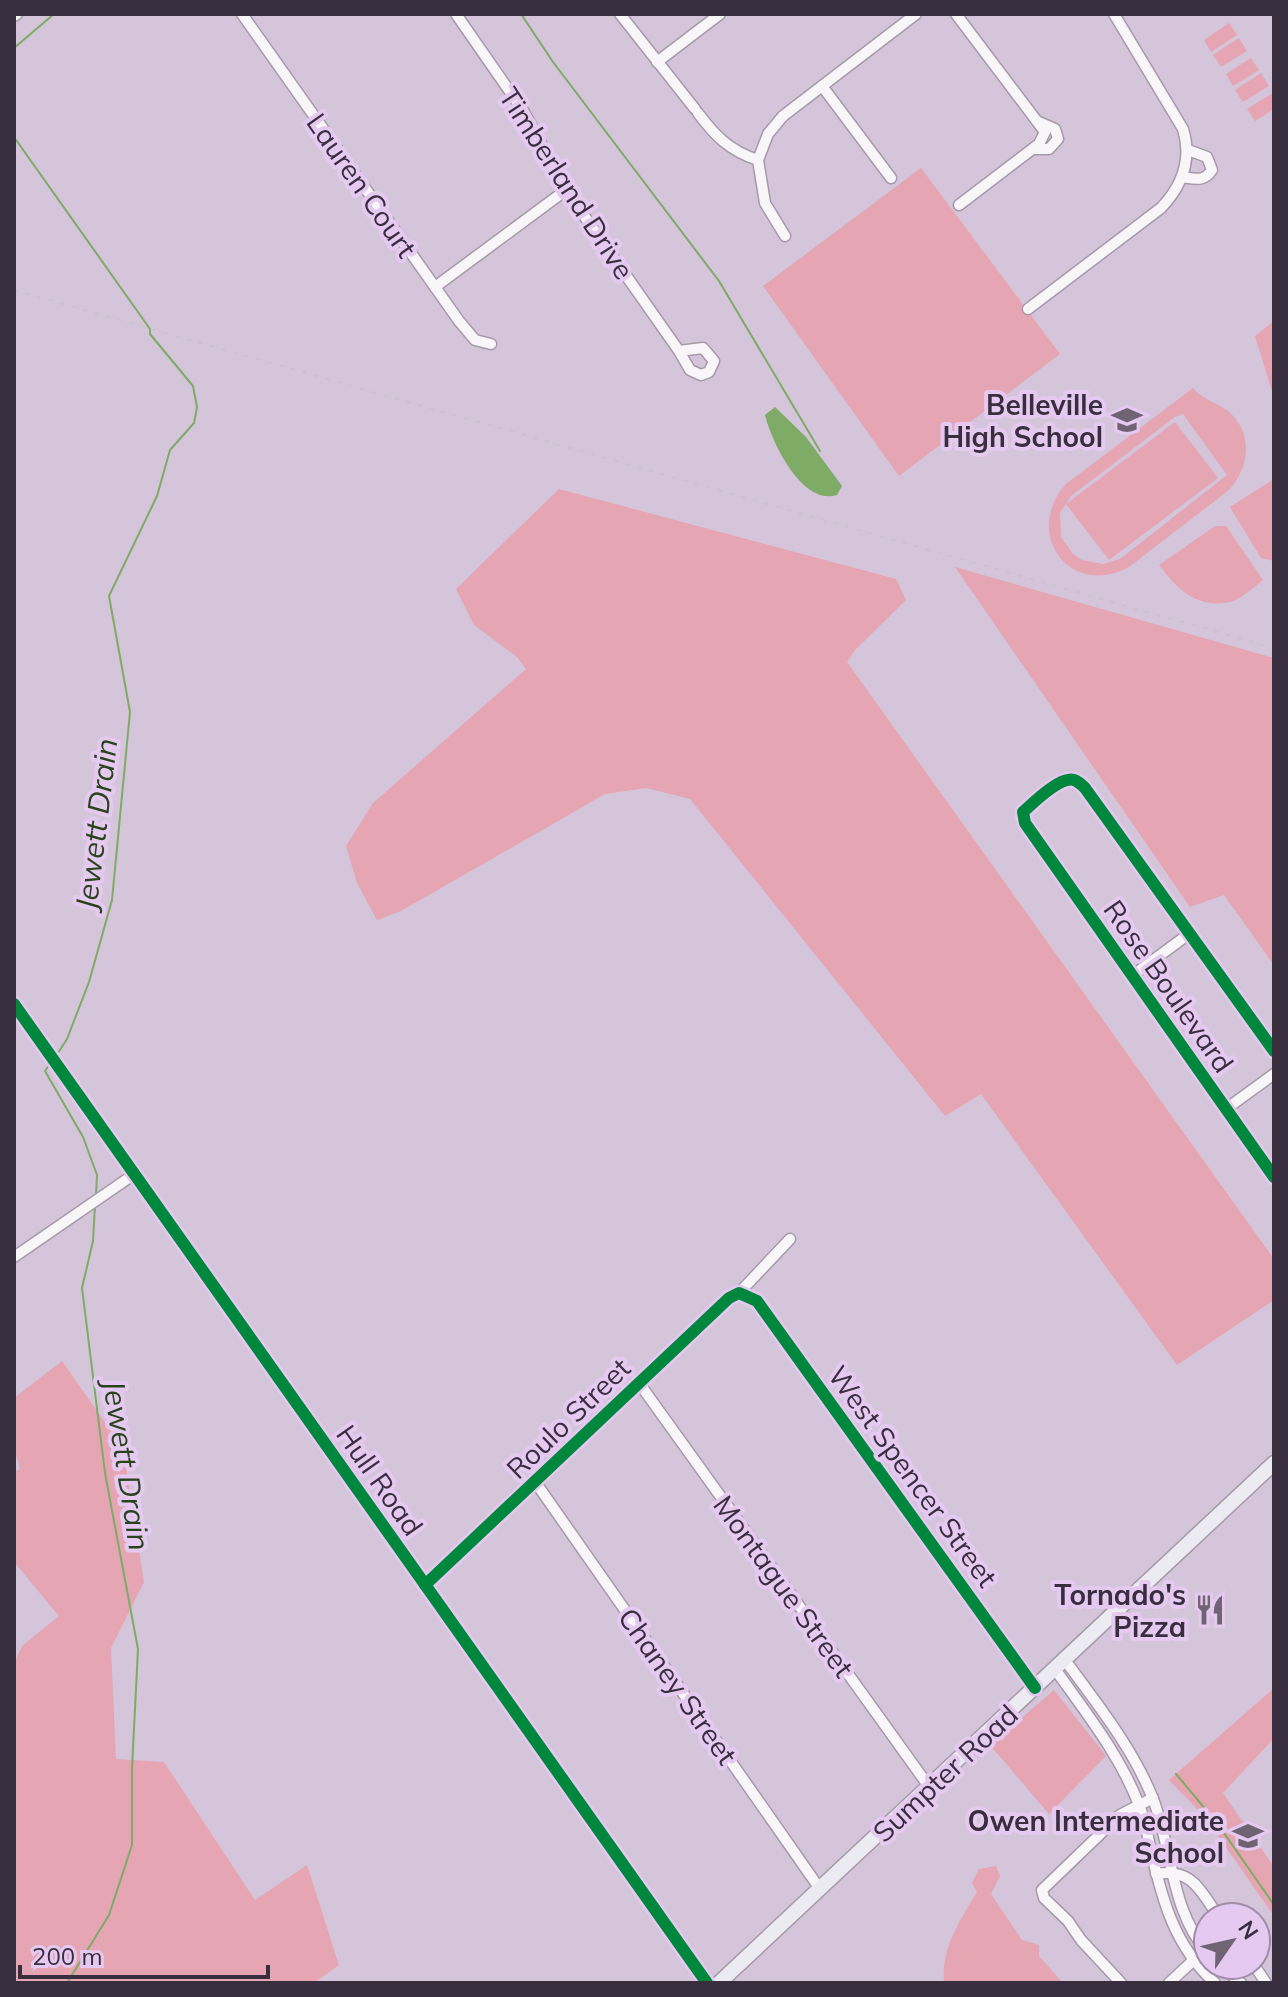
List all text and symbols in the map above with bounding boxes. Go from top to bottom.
street label: Timberland Drive [492,80,642,286]
street label: Lauren Court [299,106,425,264]
place label: Belleville High School [943,387,1103,454]
school or university icon: Belleville High School [1110,403,1144,437]
water label: Jewett Drain [66,736,125,915]
street label: Rose Boulevard [1097,893,1241,1079]
street label: Roulo Street [499,1350,637,1486]
street label: West Spencer Street [821,1358,1005,1594]
water label: Jewett Drain [94,1374,159,1553]
street label: Hull Road [329,1418,431,1542]
street label: Montague Street [706,1488,862,1684]
place label: Tornado's Pizza [1054,1577,1186,1644]
restaurant icon: Tornado's Pizza [1193,1593,1227,1627]
street label: Chaney Street [611,1601,745,1771]
street label: Sumpter Road [865,1697,1025,1849]
place label: Owen Intermediate School [968,1803,1224,1870]
school or university icon: Owen Intermediate School [1231,1819,1265,1853]
north arrow [1192,1901,1272,1981]
text: N [1232,1915,1265,1945]
scale bar [20,1929,268,1979]
text: 200 m [32,1941,103,1971]

